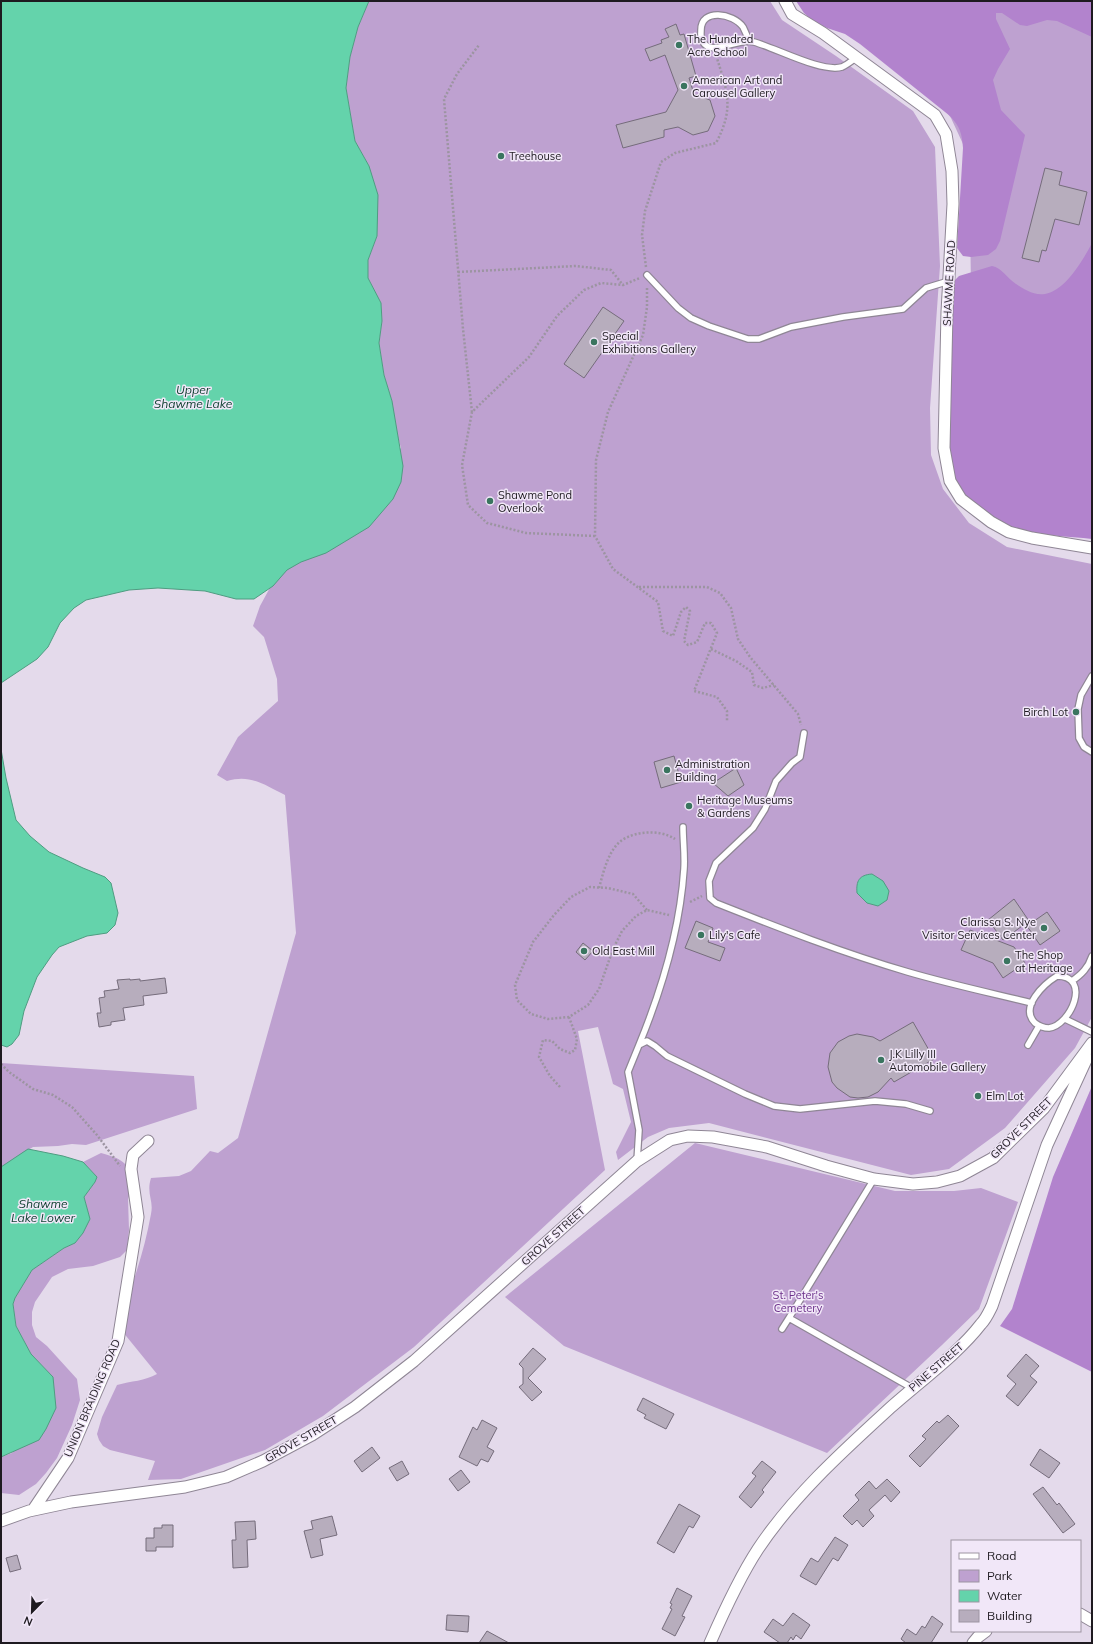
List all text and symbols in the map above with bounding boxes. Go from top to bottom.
place label: The Hundred Acre School [687,32,753,59]
marker: The Hundred Acre School [674,40,684,50]
place label: American Art and Carousel Gallery [692,73,782,100]
marker: American Art and Carousel Gallery [679,81,689,91]
place label: Treehouse [509,149,561,163]
marker: Treehouse [496,151,506,161]
street label: SHAWME ROAD [940,240,958,326]
place label: Special Exhibitions Gallery [602,329,696,356]
marker: Special Exhibitions Gallery [589,337,599,347]
water label: Upper Shawme Lake [154,382,233,411]
place label: Shawme Pond Overlook [498,488,572,515]
marker: Shawme Pond Overlook [485,496,495,506]
place label: Birch Lot [1023,705,1068,719]
marker: Birch Lot [1071,707,1081,717]
place label: Administration Building [675,757,750,784]
marker: Administration Building [662,765,672,775]
place label: Heritage Museums & Gardens [697,793,793,820]
marker: Heritage Museums & Gardens [684,801,694,811]
place label: Clarissa S. Nye Visitor Services Center [922,915,1036,942]
marker: Clarissa S. Nye Visitor Services Center [1039,923,1049,933]
place label: Lily's Cafe [709,928,760,942]
marker: Lily's Cafe [696,930,706,940]
place label: Old East Mill [592,944,655,958]
marker: Old East Mill [579,946,589,956]
place label: The Shop at Heritage [1015,948,1072,975]
marker: The Shop at Heritage [1002,956,1012,966]
place label: J.K Lilly III Automobile Gallery [889,1047,986,1074]
marker: J.K Lilly III Automobile Gallery [876,1055,886,1065]
place label: Elm Lot [986,1089,1024,1103]
marker: Elm Lot [973,1091,983,1101]
street label: GROVE STREET [987,1094,1055,1162]
water label: Shawme Lake Lower [11,1196,76,1225]
street label: GROVE STREET [518,1203,588,1268]
park label: St. Peter's Cemetery [773,1288,823,1315]
street label: UNION BRAIDING ROAD [61,1337,123,1459]
street label: PINE STREET [906,1339,966,1395]
street label: GROVE STREET [262,1412,340,1465]
legend [951,1540,1081,1632]
text: Road [987,1548,1016,1563]
text: Park [987,1568,1013,1583]
text: Water [987,1588,1023,1603]
north arrow [12,1592,52,1632]
text: Building [987,1608,1032,1623]
text: N [22,1613,35,1629]

